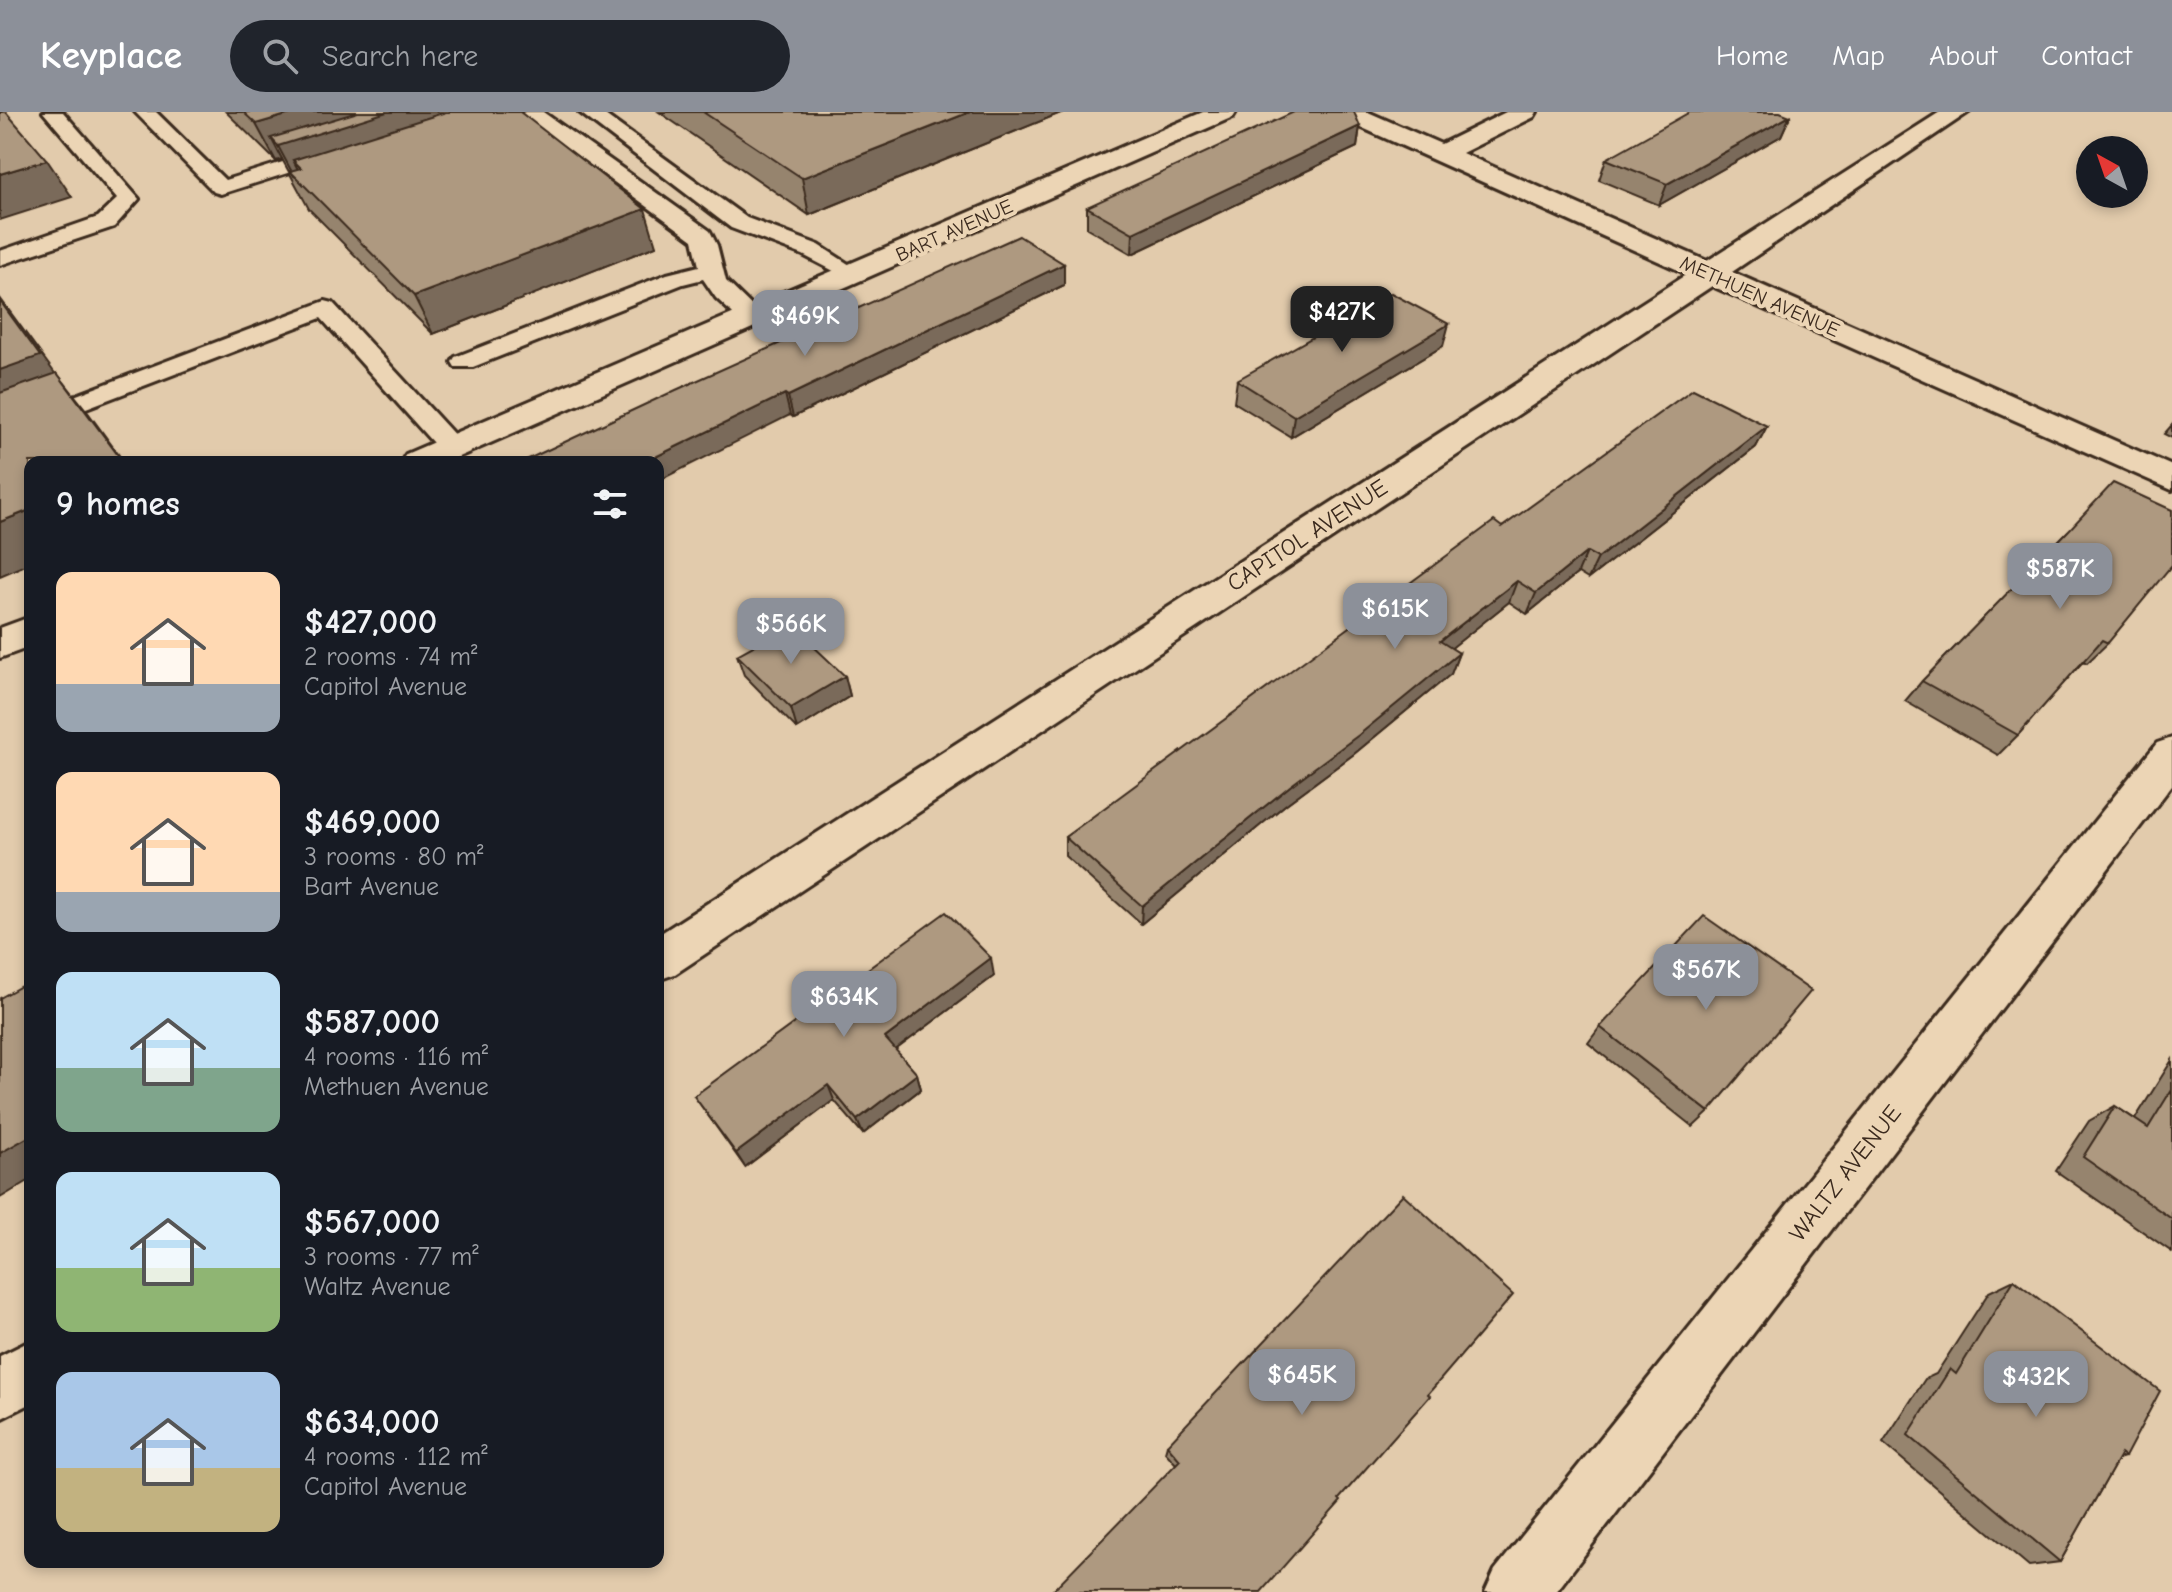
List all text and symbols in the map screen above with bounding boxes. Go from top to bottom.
search box [230,20,790,92]
text: Keyplace [40,34,182,78]
icon: search [258,34,302,78]
text: Search here [322,39,478,74]
text: Home [1716,40,1788,72]
text: Map [1832,40,1885,72]
text: About [1929,40,1997,72]
text: Contact [2041,40,2132,72]
north arrow [2076,136,2148,208]
map controls [2076,136,2148,208]
street label: BART AVENUE [892,194,1016,267]
street label: METHUEN AVENUE [1677,251,1843,342]
pin: $427K [1286,286,1398,354]
pin: $469K [749,290,861,358]
text: $427K [1309,297,1375,327]
text: $469K [770,301,840,331]
street label: CAPITOL AVENUE [1222,473,1392,597]
icon: filters [588,482,632,526]
text: 9 homes [56,484,180,524]
pin: $587K [2004,543,2116,611]
text: $587K [2025,554,2095,584]
pin: $615K [1339,583,1451,651]
text: $615K [1361,594,1429,624]
pin: $566K [735,598,847,666]
text: $427,000 [304,602,437,642]
icon: home [120,604,216,700]
text: $566K [755,609,827,639]
text: 2 rooms · 74 m² [304,642,477,672]
text: Capitol Avenue [304,672,467,702]
text: $469,000 [304,802,441,842]
icon: home [120,804,216,900]
text: 3 rooms · 80 m² [304,842,483,872]
text: Bart Avenue [304,872,439,902]
pin: $567K [1650,944,1762,1012]
text: $567K [1671,955,1741,985]
pin: $634K [788,971,900,1039]
text: $634K [810,982,878,1012]
text: $587,000 [304,1002,440,1042]
icon: home [120,1004,216,1100]
text: 4 rooms · 116 m² [304,1042,488,1072]
text: Methuen Avenue [304,1072,489,1102]
street label: WALTZ AVENUE [1783,1099,1907,1247]
text: $567,000 [304,1202,440,1242]
icon: home [120,1204,216,1300]
text: 3 rooms · 77 m² [304,1242,479,1272]
text: Waltz Avenue [304,1272,450,1302]
pin: $645K [1246,1349,1358,1417]
pin: $432K [1980,1351,2092,1419]
text: $645K [1267,1360,1337,1390]
text: $432K [2002,1362,2070,1392]
text: $634,000 [304,1402,440,1442]
icon: home [120,1404,216,1500]
text: 4 rooms · 112 m² [304,1442,488,1472]
text: Capitol Avenue [304,1472,467,1502]

